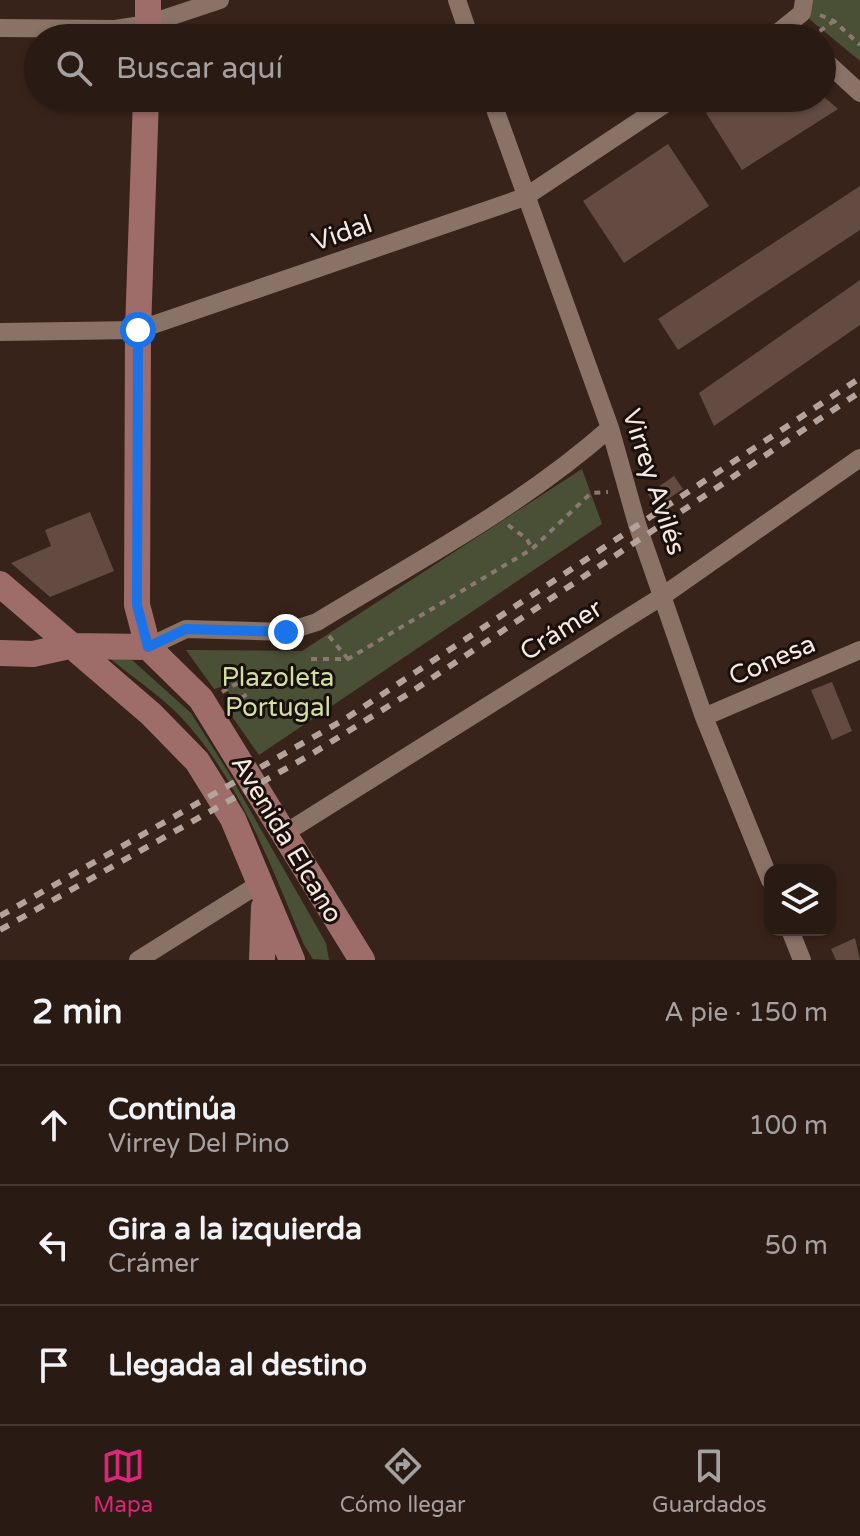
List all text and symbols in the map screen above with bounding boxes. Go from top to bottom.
search box [24,24,836,112]
icon: search [52,46,96,90]
text: Buscar aquí [116,50,283,87]
street label: Vidal [308,208,376,258]
route start [120,312,156,348]
street label: Virrey Avilés [616,405,692,559]
street label: Crámer [514,593,608,667]
route end [268,614,304,650]
street label: Conesa [724,628,820,692]
park label: Plazoleta Portugal [222,662,334,723]
street label: Avenida Elcano [225,750,349,928]
map controls [764,864,836,936]
button: layers [764,864,836,936]
text: 2 min [32,992,123,1033]
text: A pie · 150 m [664,997,828,1028]
text: Continúa [108,1091,237,1128]
icon: ahead [32,1103,76,1147]
text: 100 m [748,1110,828,1141]
text: Virrey Del Pino [108,1128,289,1159]
text: Gira a la izquierda [108,1211,362,1248]
icon: left [32,1223,76,1267]
text: 50 m [765,1230,828,1261]
text: Crámer [108,1248,199,1279]
icon: arrive [32,1343,76,1387]
text: Llegada al destino [108,1347,367,1384]
tab: Mapa [93,1444,153,1518]
tab: Cómo llegar [340,1444,465,1518]
tab: Guardados [652,1444,767,1518]

